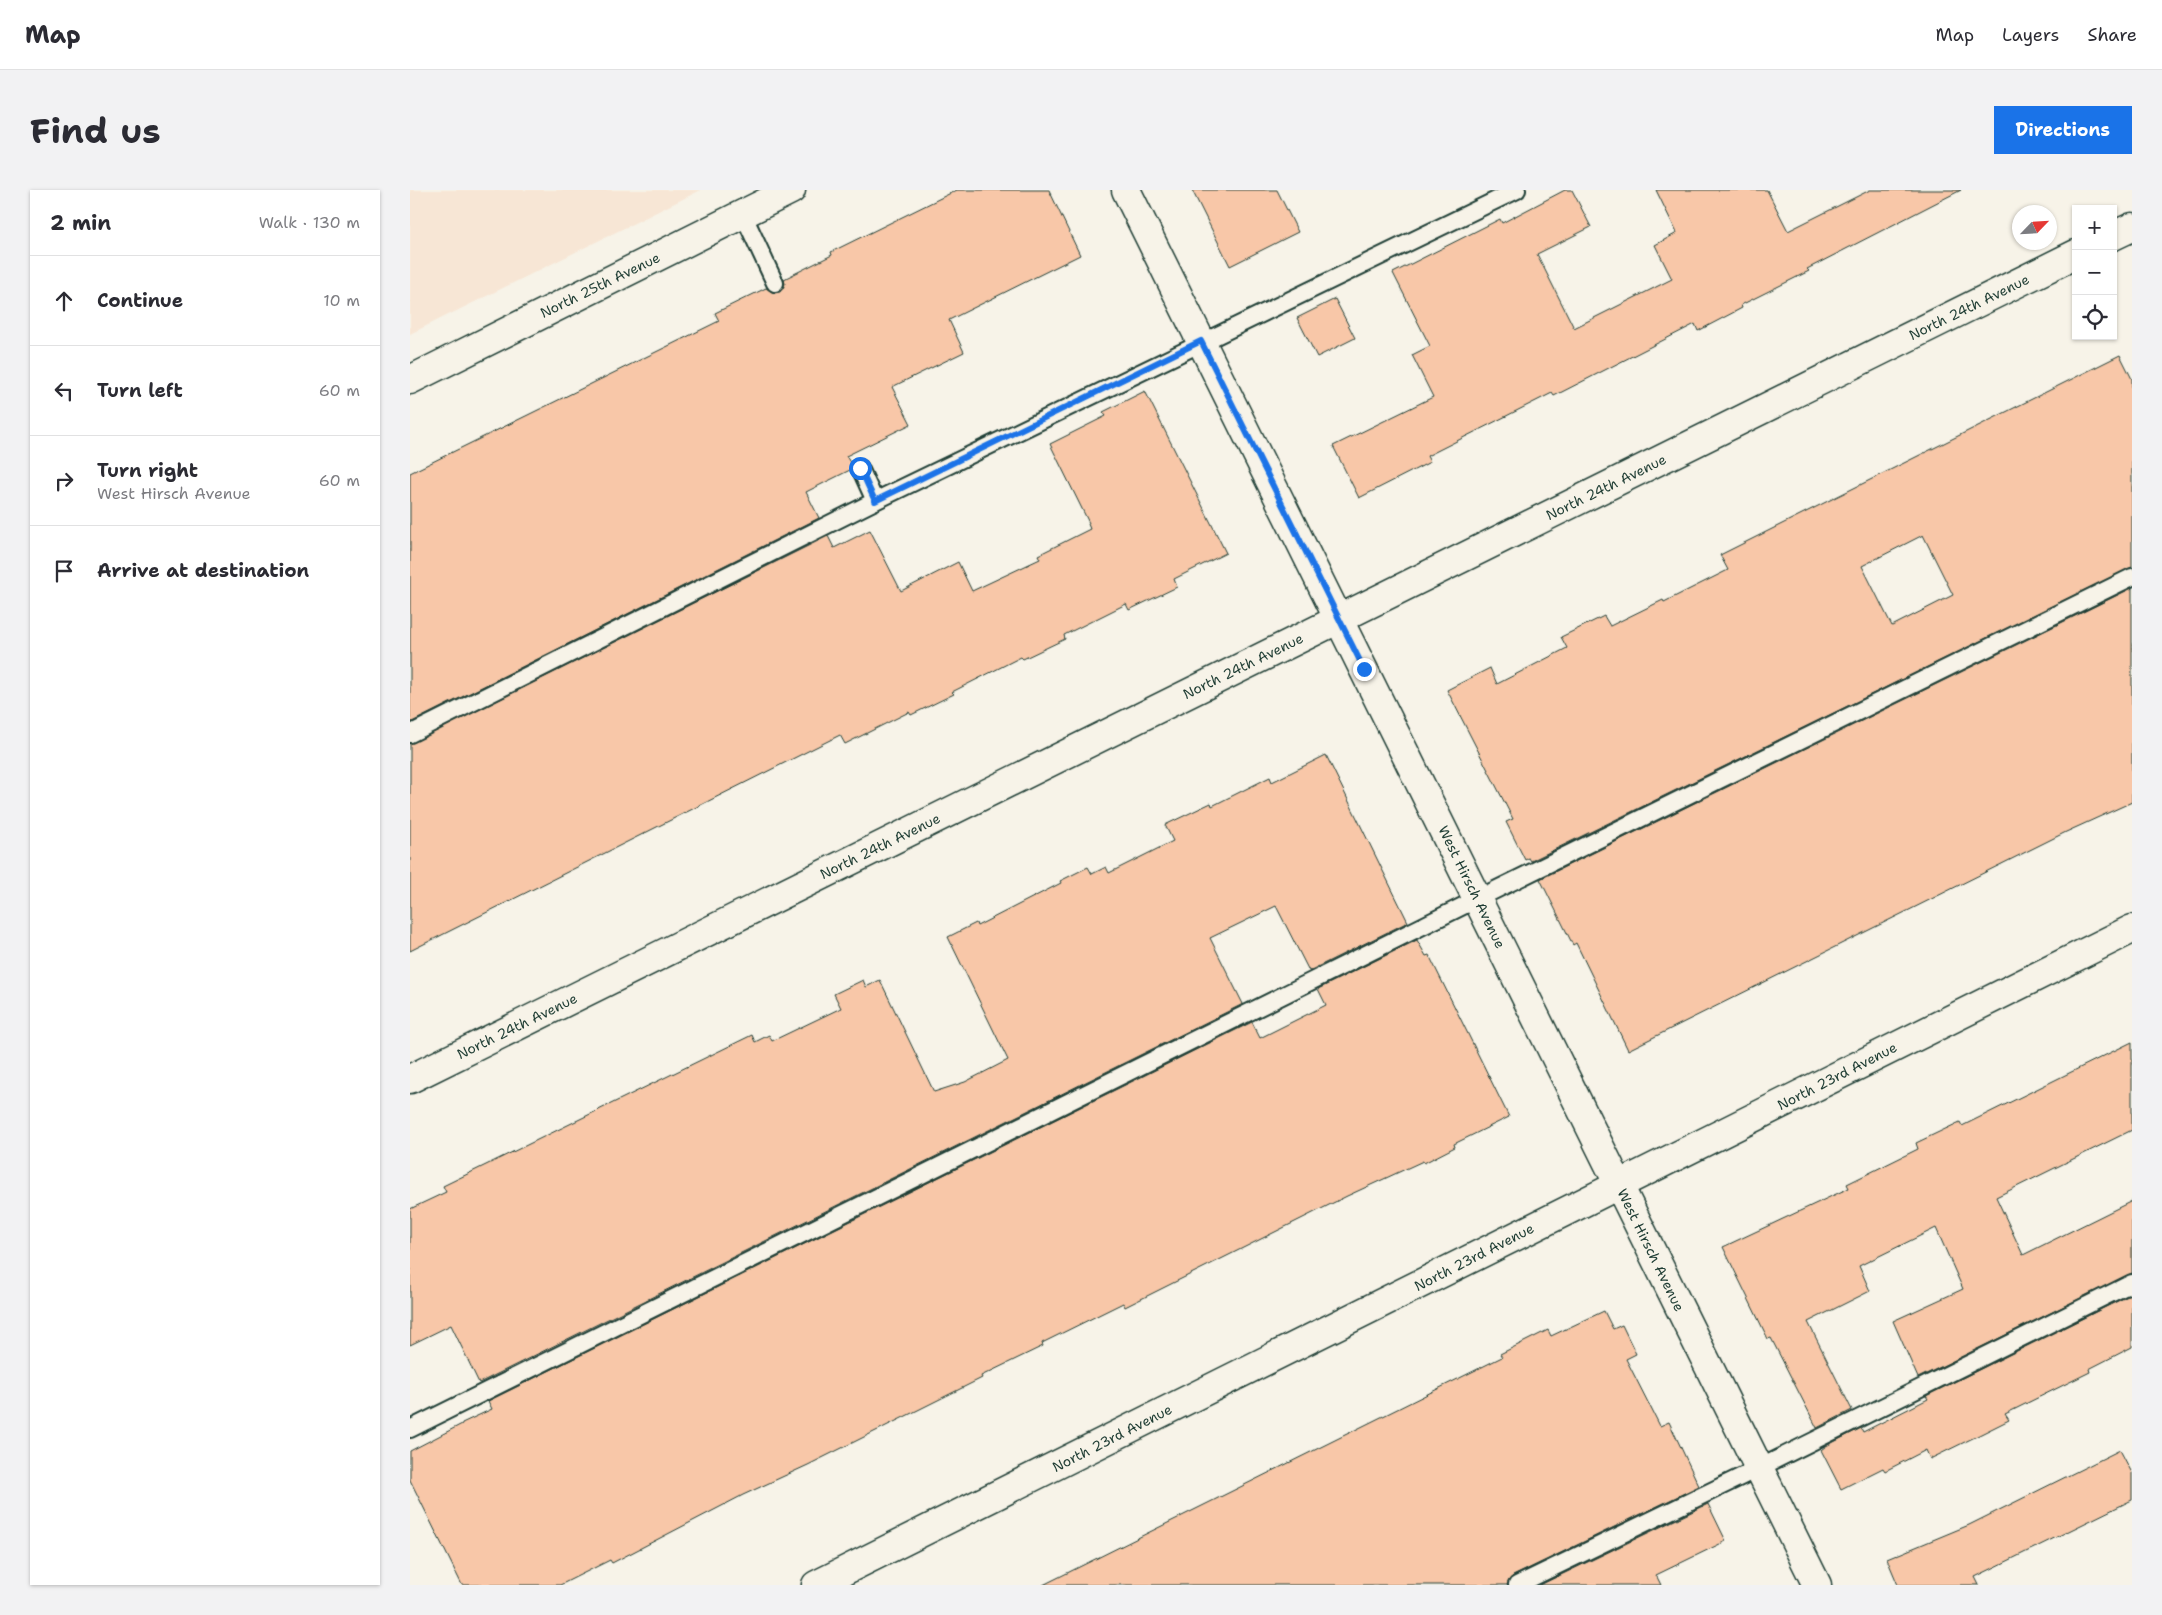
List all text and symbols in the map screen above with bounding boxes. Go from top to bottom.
text: Map [25,19,81,51]
text: Map [1936,23,1974,47]
text: Layers [2002,23,2059,47]
text: Share [2087,23,2137,47]
button: Directions [1994,106,2132,154]
text: Find us [30,107,161,154]
north arrow [2012,205,2057,250]
map controls [2072,205,2117,340]
button: + [2072,205,2117,250]
text: 2 min [50,209,111,237]
text: Walk · 130 m [259,212,360,233]
street label: North 25th Avenue [537,248,663,322]
button: − [2072,250,2117,295]
street label: North 24th Avenue [1906,270,2032,344]
icon: ahead [50,287,78,315]
text: Continue [97,288,183,313]
text: 10 m [323,290,360,311]
button: locate [2072,295,2117,340]
icon: left [50,377,78,405]
text: Turn left [97,378,183,403]
text: 60 m [319,380,360,401]
street label: North 24th Avenue [1543,450,1669,524]
route start [849,457,872,480]
text: Turn right [97,458,198,483]
icon: right [50,467,78,495]
text: 60 m [319,470,360,491]
text: West Hirsch Avenue [97,483,251,504]
icon: arrive [50,557,78,585]
text: Arrive at destination [97,558,309,583]
street label: North 24th Avenue [1180,629,1306,703]
route end [1353,658,1376,681]
street label: North 24th Avenue [817,809,943,883]
street label: West Hirsch Avenue [1434,823,1510,951]
street label: North 24th Avenue [454,989,580,1063]
street label: North 23rd Avenue [1774,1038,1900,1114]
street label: West Hirsch Avenue [1613,1186,1689,1314]
street label: North 23rd Avenue [1411,1219,1537,1295]
street label: North 23rd Avenue [1049,1400,1175,1476]

